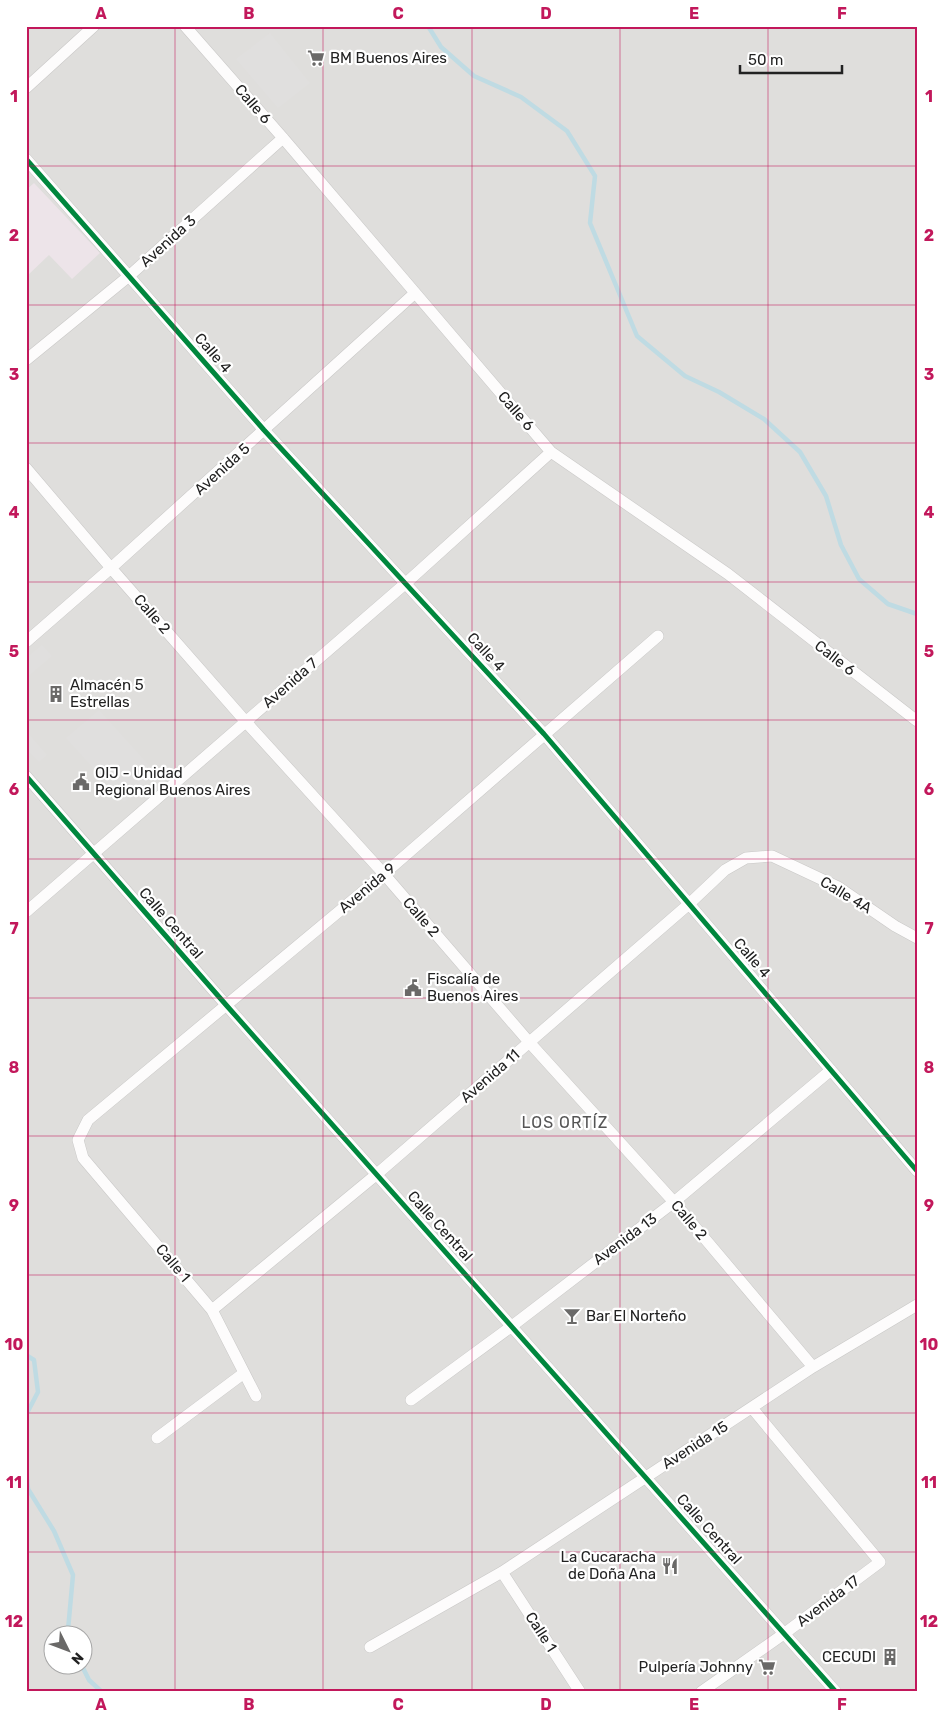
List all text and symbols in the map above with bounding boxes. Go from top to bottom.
text: A [95,4,107,23]
text: B [243,4,255,23]
text: C [392,4,404,23]
text: D [540,4,552,23]
text: E [689,4,699,23]
text: F [837,4,847,23]
scale bar [740,42,843,74]
supermarket icon: BM Buenos Aires [306,48,326,68]
place label: BM Buenos Aires [330,49,447,67]
text: 50 m [748,51,783,69]
street label: Calle 6 [231,80,275,128]
text: 1 [10,87,18,106]
text: 1 [925,87,933,106]
street label: Avenida 3 [136,211,200,271]
text: 2 [9,226,19,245]
text: 2 [924,226,934,245]
street label: Calle 4 [191,329,235,377]
text: 3 [9,365,19,384]
text: 3 [924,365,934,384]
street label: Calle 6 [494,387,538,435]
street label: Avenida 5 [191,439,254,499]
text: 4 [9,503,20,522]
text: 4 [924,503,935,522]
street label: Calle 2 [130,591,174,638]
street label: Calle 4 [463,629,509,675]
street label: Calle 6 [811,637,859,679]
text: 5 [9,642,19,661]
text: 5 [924,642,934,661]
street label: Avenida 7 [259,654,322,712]
place label: Almacén 5 Estrellas [70,676,144,711]
building icon: Almacén 5 Estrellas [46,684,66,704]
place label: OIJ - Unidad Regional Buenos Aires [95,764,251,799]
public building icon: OIJ - Unidad Regional Buenos Aires [71,772,91,792]
text: 6 [9,780,19,799]
text: 6 [924,780,934,799]
street label: Avenida 9 [335,859,399,917]
street label: Calle 4A [817,873,875,917]
street label: Calle Central [135,884,207,962]
street label: Calle 2 [399,894,443,941]
text: 7 [9,919,19,938]
text: 7 [924,919,934,938]
street label: Calle 4 [730,934,774,982]
place label: Fiscalía de Buenos Aires [427,970,519,1005]
public building icon: Fiscalía de Buenos Aires [403,978,423,998]
street label: Avenida 11 [457,1045,523,1107]
text: 8 [9,1058,20,1077]
text: 8 [924,1058,935,1077]
district label: LOS ORTÍZ [522,1113,608,1132]
street label: Calle Central [404,1187,476,1265]
text: 9 [9,1196,19,1215]
street label: Calle 2 [667,1196,711,1244]
text: 9 [924,1196,934,1215]
street label: Avenida 13 [590,1209,660,1269]
street label: Calle 1 [152,1240,194,1286]
bar icon: Bar El Norteño [562,1306,582,1326]
place label: Bar El Norteño [586,1307,686,1325]
text: 10 [5,1335,24,1354]
text: 10 [920,1335,939,1354]
street label: Avenida 15 [659,1417,731,1473]
text: 11 [6,1473,22,1492]
text: 11 [921,1473,937,1492]
street label: Calle Central [673,1490,745,1568]
place label: La Cucaracha de Doña Ana [560,1548,656,1583]
restaurant icon: La Cucaracha de Doña Ana [660,1556,680,1576]
street label: Avenida 17 [793,1571,863,1630]
street label: Calle 1 [521,1609,561,1655]
text: 12 [5,1612,23,1631]
text: 12 [920,1612,938,1631]
north arrow [42,1626,92,1676]
building icon: CECUDI [880,1647,900,1667]
place label: CECUDI [822,1648,876,1666]
text: N [68,1649,87,1668]
supermarket icon: Pulpería Johnny [757,1657,777,1677]
place label: Pulpería Johnny [639,1658,753,1676]
text: A [95,1695,107,1714]
text: B [243,1695,255,1714]
text: C [392,1695,404,1714]
text: D [540,1695,552,1714]
text: E [689,1695,699,1714]
text: F [837,1695,847,1714]

